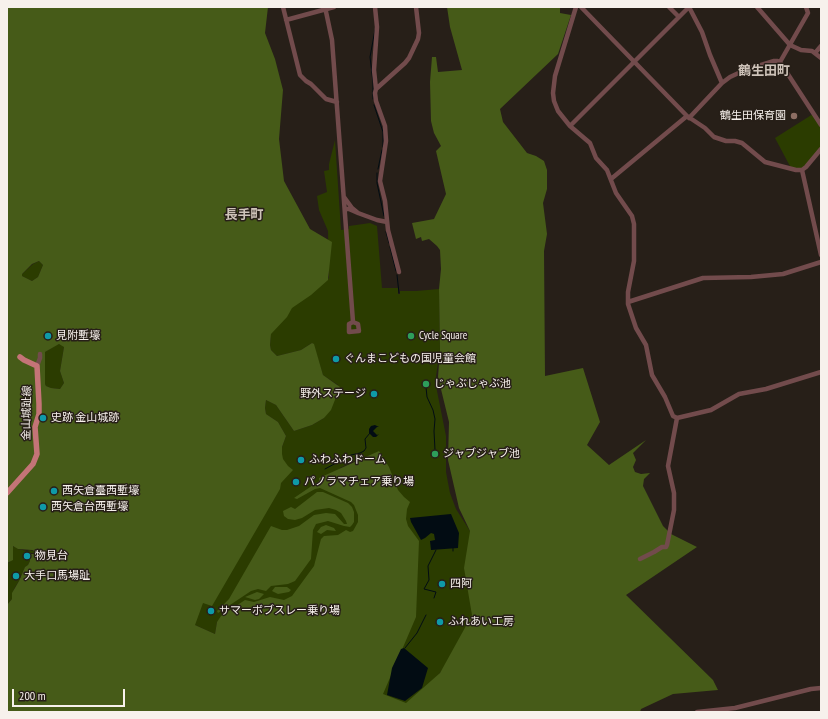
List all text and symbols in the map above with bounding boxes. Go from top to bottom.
district label: 鶴生田町 [738,63,790,79]
place label: 鶴生田保育園 [720,109,786,123]
marker: 鶴生田保育園 [789,111,799,121]
district label: 長手町 [225,207,263,223]
place label: 見附塹壕 [56,329,100,343]
place label: Cycle Square [419,329,467,343]
marker: 見附塹壕 [43,331,53,341]
marker: Cycle Square [406,331,416,341]
place label: ぐんまこどもの国児童会館 [344,352,476,366]
marker: ぐんまこどもの国児童会館 [331,354,341,364]
place label: じゃぶじゃぶ池 [434,377,511,391]
marker: じゃぶじゃぶ池 [421,379,431,389]
street label: 金山城趾線 [20,385,34,441]
place label: 野外ステージ [300,387,366,401]
marker: 野外ステージ [369,389,379,399]
place label: 史跡 金山城跡 [51,411,119,425]
marker: 史跡 金山城跡 [38,413,48,423]
place label: ジャブジャブ池 [443,447,520,461]
marker: ジャブジャブ池 [430,449,440,459]
place label: ふわふわドーム [309,453,386,467]
marker: ふわふわドーム [296,455,306,465]
place label: パノラマチェア乗り場 [304,475,414,489]
marker: パノラマチェア乗り場 [291,477,301,487]
place label: 西矢倉臺西塹壕 [62,484,139,498]
marker: 西矢倉臺西塹壕 [49,486,59,496]
place label: 西矢倉台西塹壕 [51,500,128,514]
marker: 西矢倉台西塹壕 [38,502,48,512]
place label: 物見台 [35,549,68,563]
marker: 物見台 [22,551,32,561]
place label: 大手口馬場趾 [24,569,90,583]
marker: 大手口馬場趾 [11,571,21,581]
place label: 四阿 [450,577,472,591]
marker: 四阿 [437,579,447,589]
place label: サマーボブスレー乗り場 [219,604,340,618]
marker: サマーボブスレー乗り場 [206,606,216,616]
place label: ふれあい工房 [448,615,514,629]
marker: ふれあい工房 [435,617,445,627]
scale bar [14,681,127,707]
text: 200 m [19,688,46,703]

